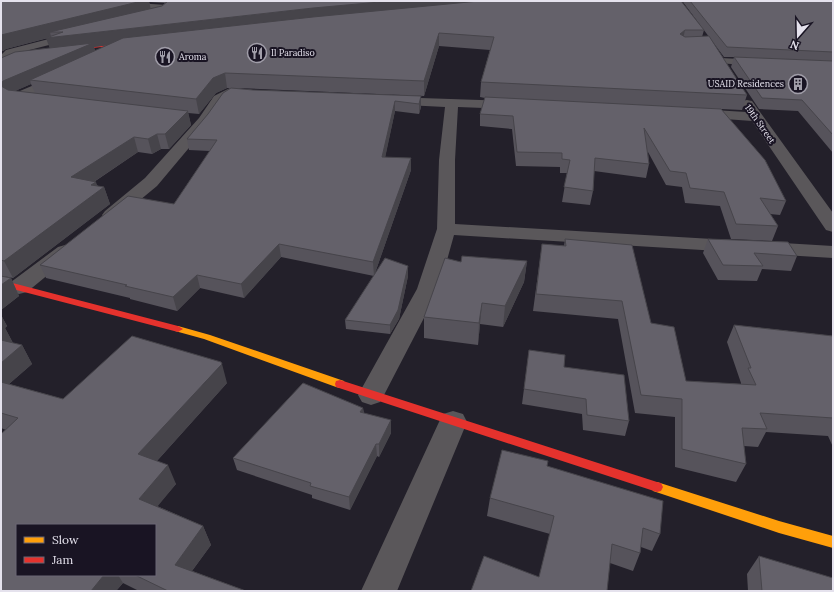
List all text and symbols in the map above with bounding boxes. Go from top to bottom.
north arrow [778,16,818,56]
text: N [788,37,801,53]
restaurant icon: Il Paradiso [246,42,268,64]
restaurant icon: Aroma [154,46,176,68]
place label: Il Paradiso [271,47,315,58]
place label: Aroma [178,51,207,62]
building icon: USAID Residences [787,73,809,95]
place label: USAID Residences [708,78,784,89]
street label: 19th Street [743,102,778,146]
legend [16,524,156,576]
text: Slow [52,532,79,547]
text: Jam [51,552,73,567]

